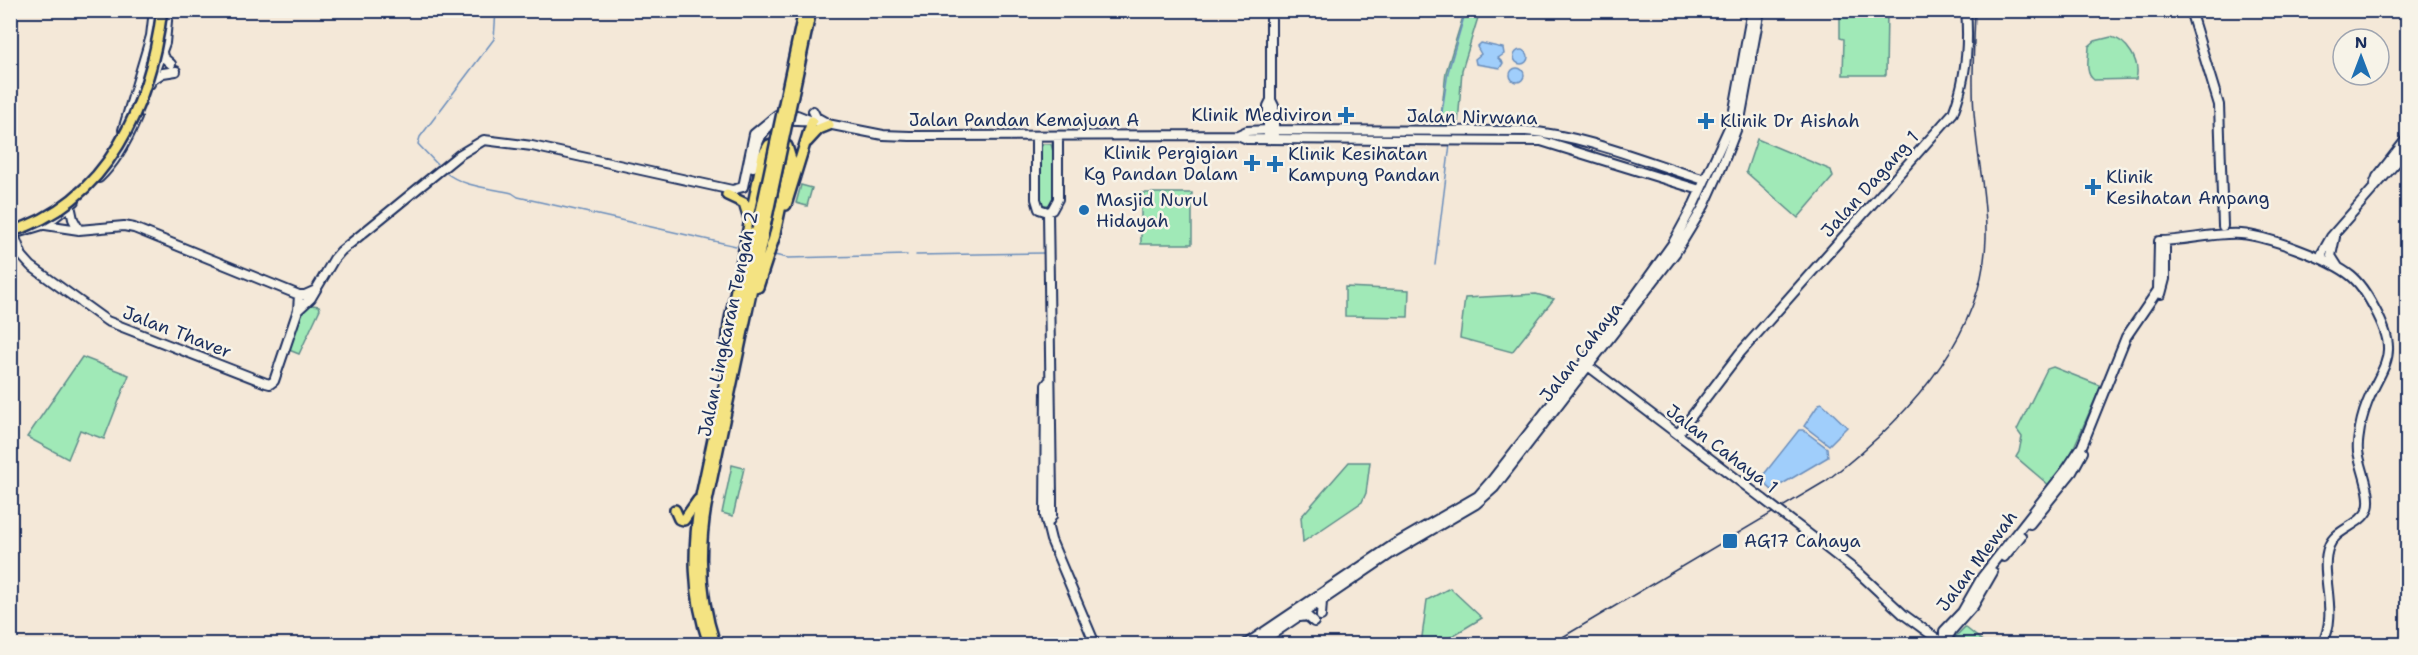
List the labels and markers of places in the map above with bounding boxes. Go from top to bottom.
place label: Klinik Mediviron [1191,103,1332,127]
marker: Klinik Mediviron [1337,106,1355,124]
place label: Klinik Dr Aishah [1720,109,1860,133]
marker: Klinik Dr Aishah [1697,112,1715,130]
place label: Klinik Pergigian Kg Pandan Dalam [1084,141,1238,186]
place label: Klinik Kesihatan Kampung Pandan [1288,142,1440,187]
marker: Klinik Pergigian Kg Pandan Dalam [1243,154,1261,172]
marker: Klinik Kesihatan Kampung Pandan [1266,155,1284,173]
place label: Klinik Kesihatan Ampang [2106,165,2270,210]
marker: Klinik Kesihatan Ampang [2084,178,2102,196]
place label: Masjid Nurul Hidayah [1096,188,1209,233]
marker: Masjid Nurul Hidayah [1077,203,1091,217]
place label: AG17 Cahaya [1744,529,1861,553]
marker: AG17 Cahaya [1721,532,1739,550]

